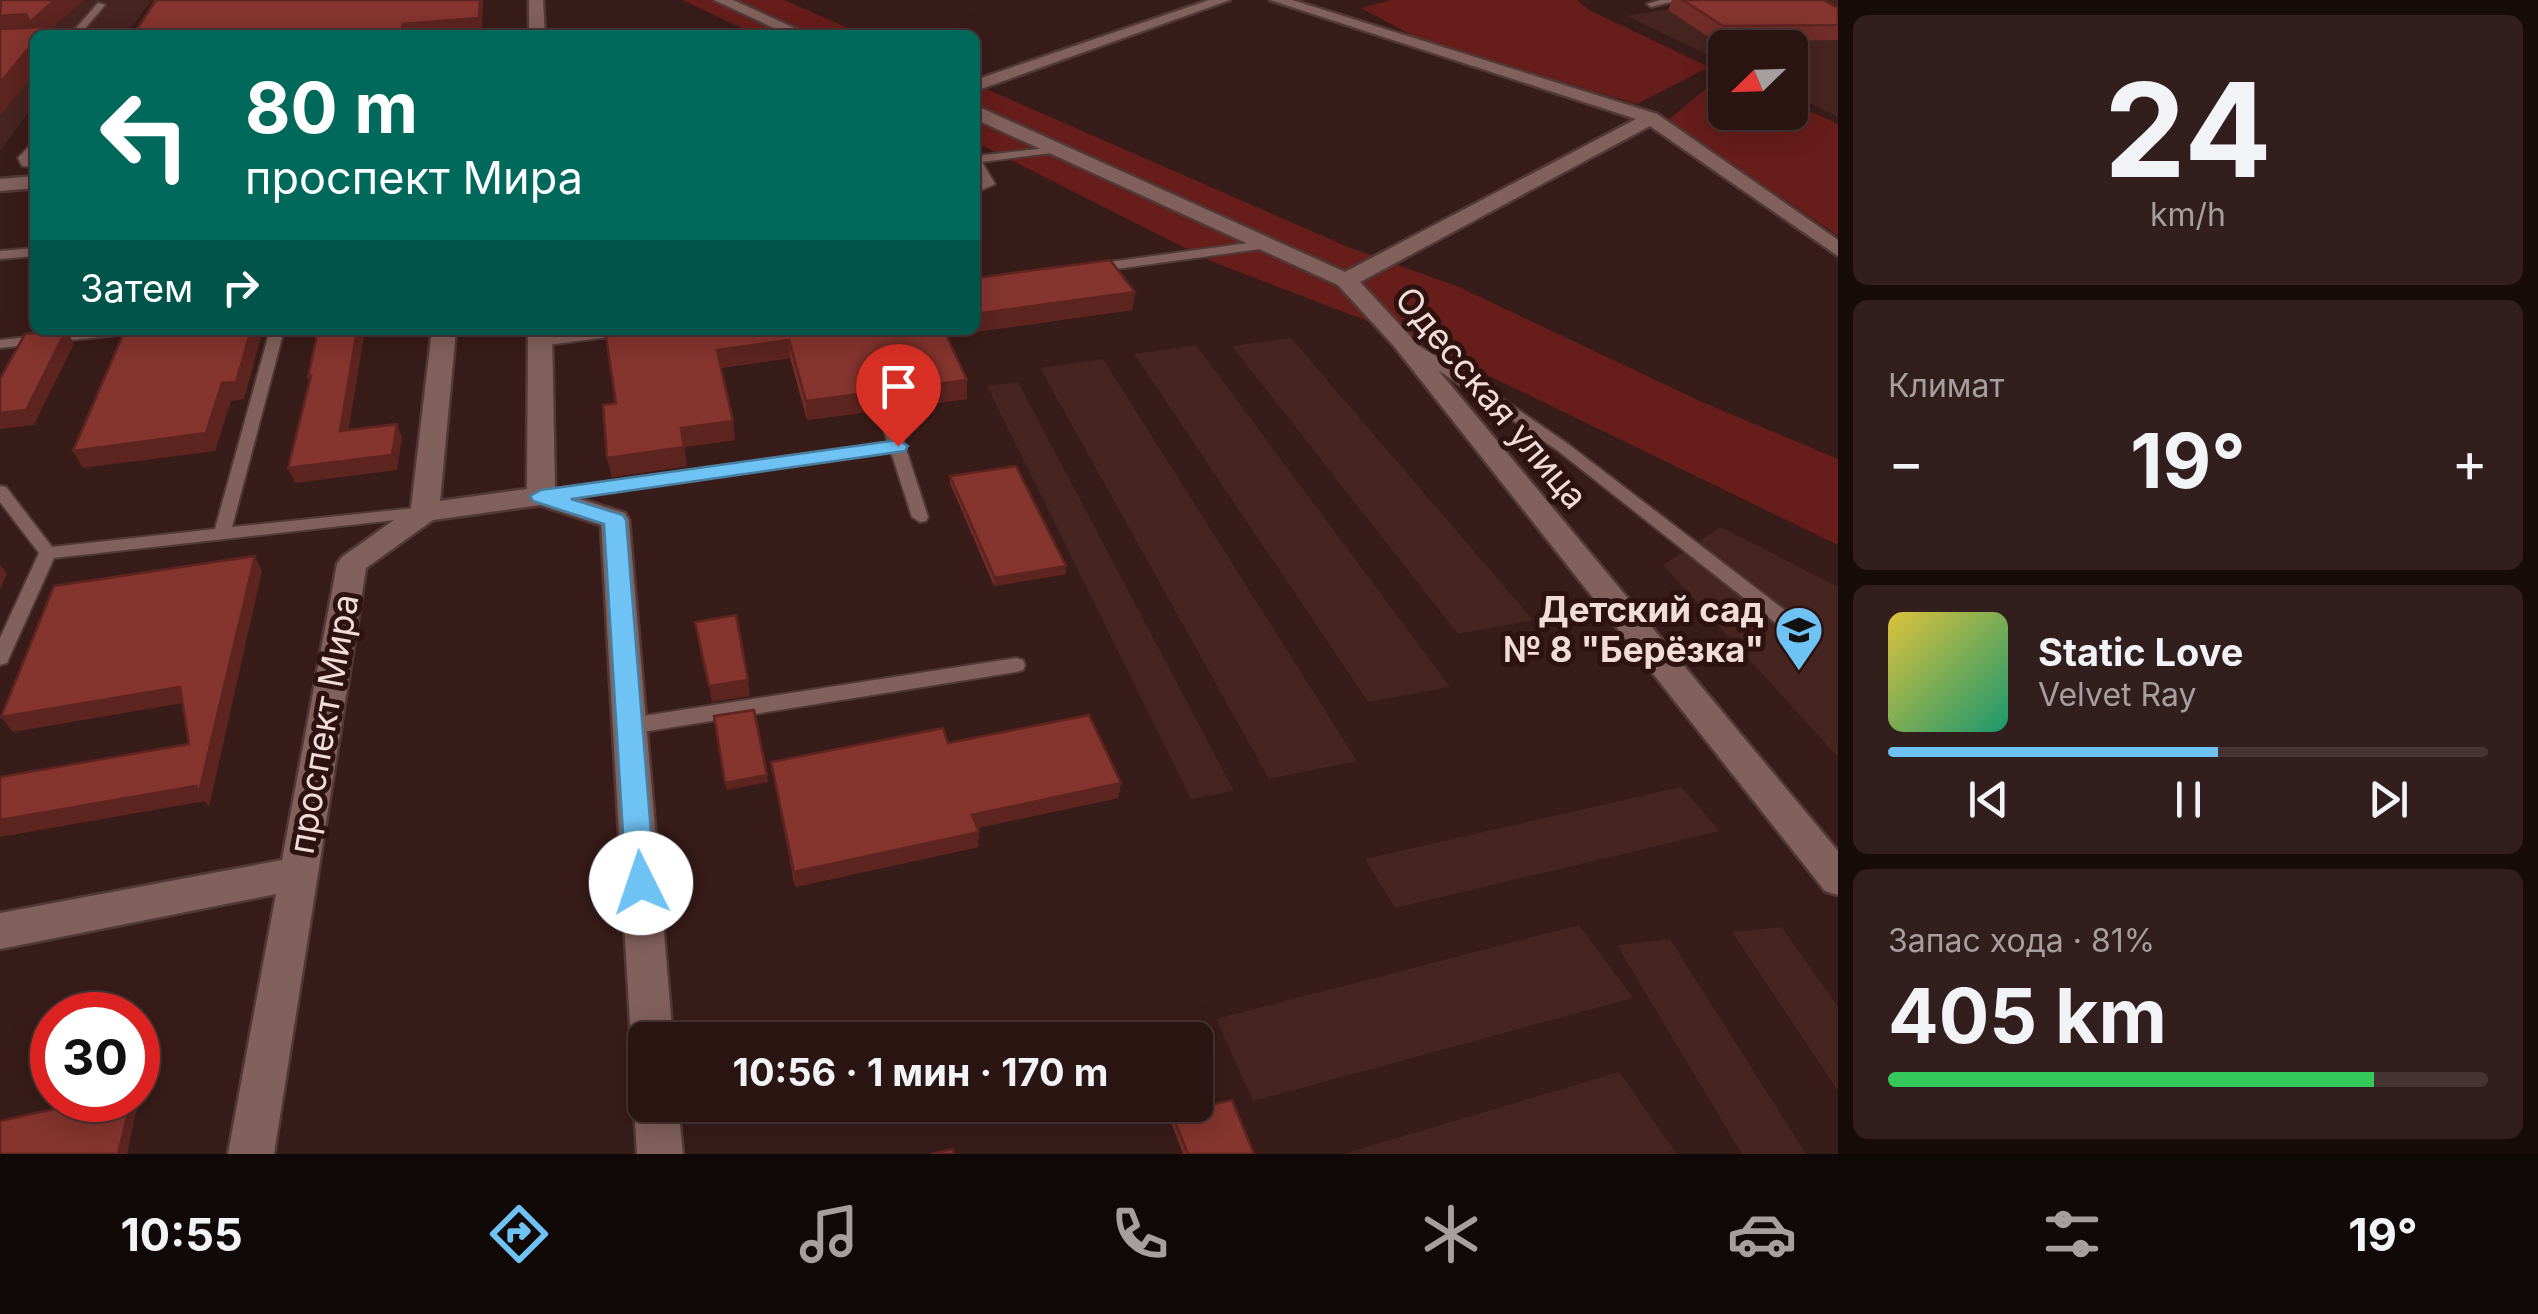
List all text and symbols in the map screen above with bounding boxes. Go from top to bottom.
north arrow [1708,30,1808,130]
map controls [1708,30,1808,130]
text: 24 [2104,51,2272,208]
text: 80 m [245,65,418,150]
icon: left [80,70,210,200]
text: проспект Мира [245,150,583,205]
text: km/h [2150,195,2226,234]
icon: right [213,260,268,315]
text: Затем [80,265,193,311]
street label: Одесская улица [1387,278,1597,517]
pin [856,344,941,447]
icon: arrive [871,359,926,414]
text: Климат [1888,366,2004,405]
text: 19° [2130,415,2246,506]
text: − [1888,429,1924,495]
text: + [2452,429,2488,495]
place label: Детский сад № 8 "Берёзка" [1503,588,1764,670]
street label: проспект Мира [280,591,367,857]
school or university icon: Детский сад № 8 "Берёзка" [1773,604,1825,672]
text: Static Love [2038,629,2243,675]
text: Velvet Ray [2038,675,2196,714]
icon: previous [1961,772,2016,827]
icon: pause [2161,772,2216,827]
icon: next [2361,772,2416,827]
position arrow [589,831,693,935]
text: Запас хода · 81% [1888,921,2155,960]
text: 405 km [1888,970,2167,1061]
speed limit sign: 30 [30,992,160,1122]
text: 10:56 · 1 мин · 170 m [733,1049,1108,1095]
icon: directions [484,1199,554,1269]
icon: music [794,1199,864,1269]
icon: phone [1105,1199,1175,1269]
icon: climate [1416,1199,1486,1269]
icon: car [1727,1199,1797,1269]
icon: filters [2037,1199,2107,1269]
text: 10:55 [120,1207,243,1262]
text: 19° [2348,1207,2418,1262]

